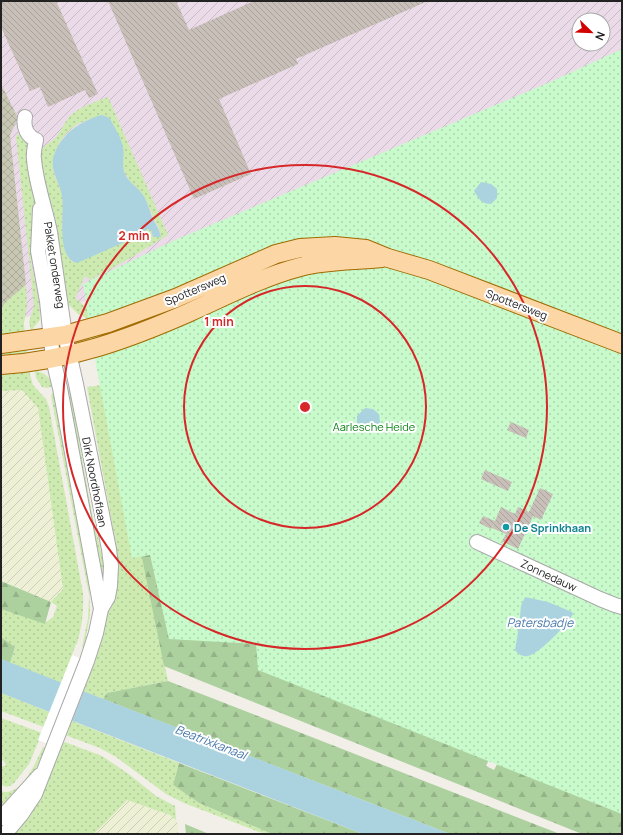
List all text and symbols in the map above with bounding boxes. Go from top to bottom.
north arrow [571,12,611,52]
text: N [592,30,609,43]
street label: Pakket onderweg [41,221,69,309]
text: 2 min [118,227,150,244]
street label: Spottersweg [162,269,228,309]
street label: Spottersweg [484,285,550,323]
text: 1 min [204,313,234,330]
centre of rings [298,400,312,414]
park label: Aarlesche Heide [333,419,416,434]
street label: Dirk Noordhoflaan [79,436,111,528]
place label: De Sprinkhaan [514,520,591,535]
marker: De Sprinkhaan [501,522,511,532]
street label: Zonnedauw [518,555,580,595]
water label: Patersbadje [507,614,574,631]
water label: Beatrixkanaal [173,721,251,764]

